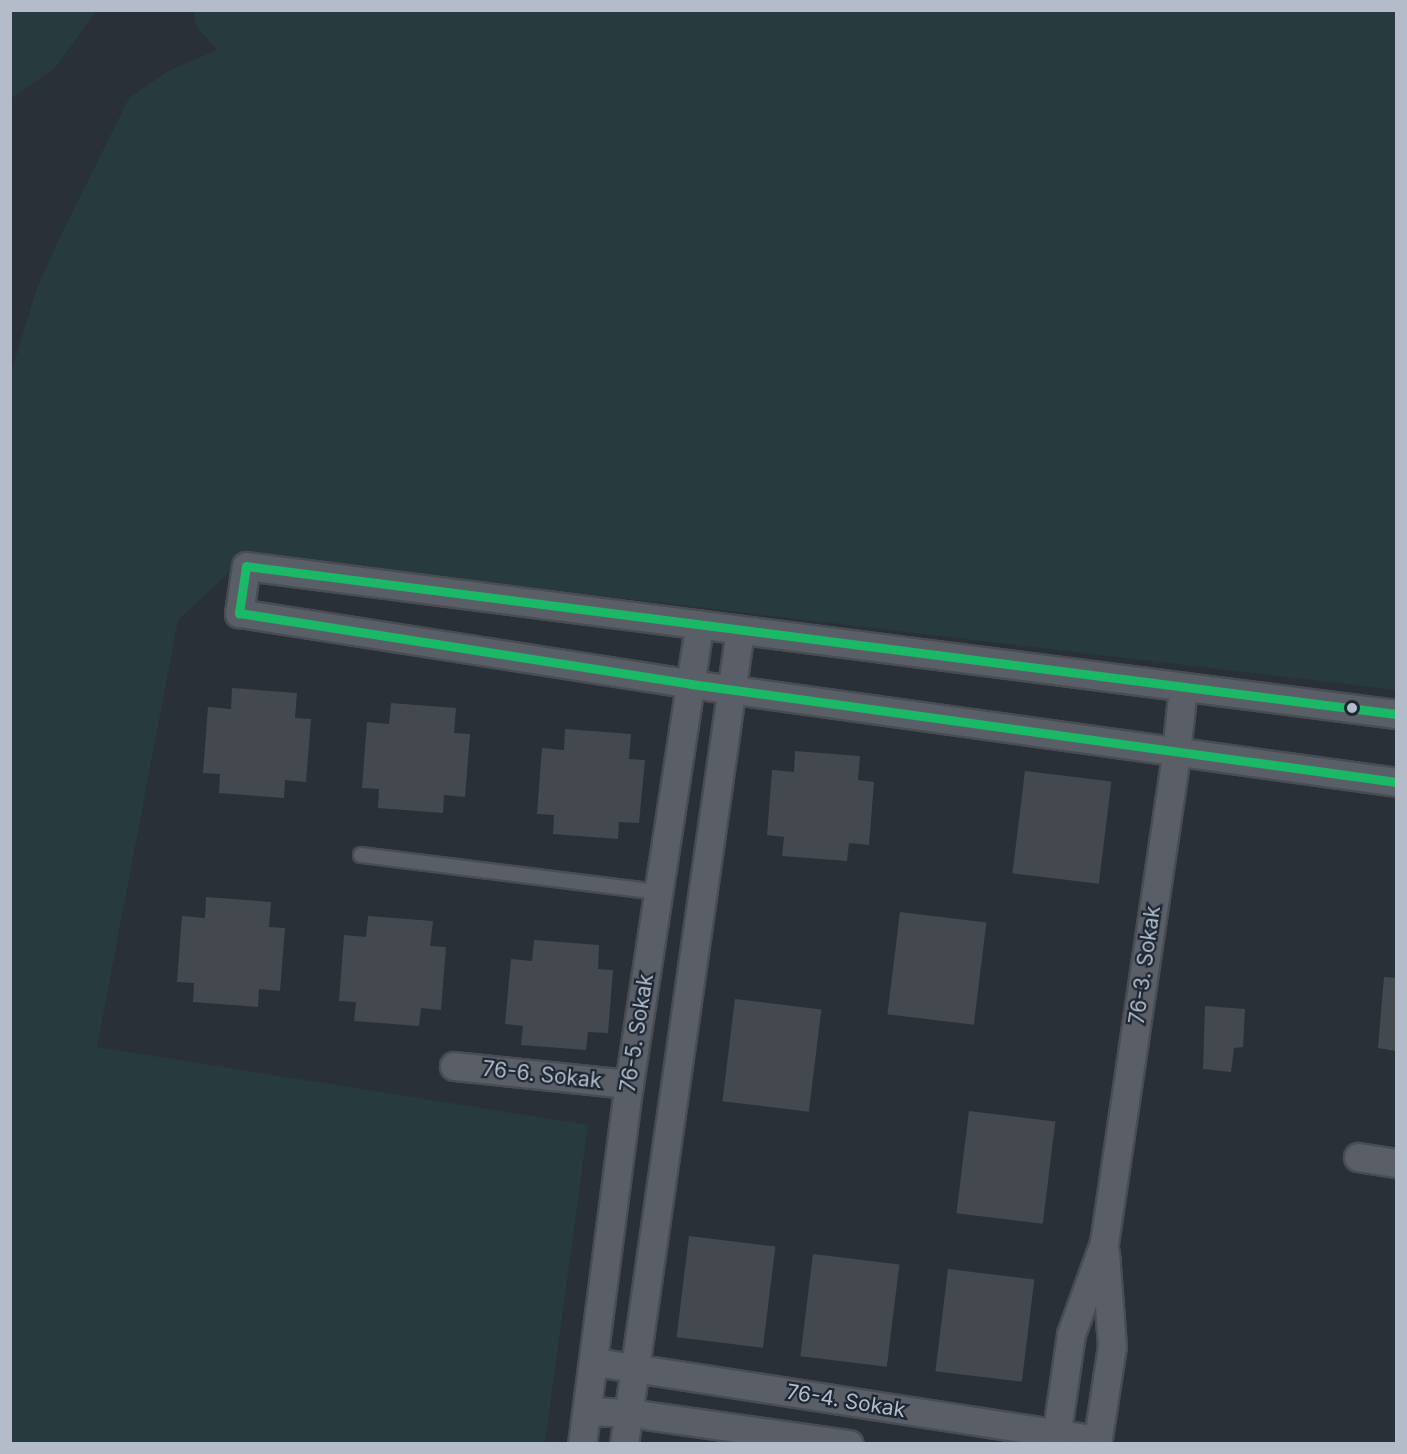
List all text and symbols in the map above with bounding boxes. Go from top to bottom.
unlabelled marker [1346,702,1358,714]
street label: 76-3. Sokak [1124,904,1166,1026]
street label: 76-5. Sokak [615,972,659,1094]
street label: 76-6. Sokak [481,1056,603,1094]
street label: 76-4. Sokak [785,1379,907,1423]

